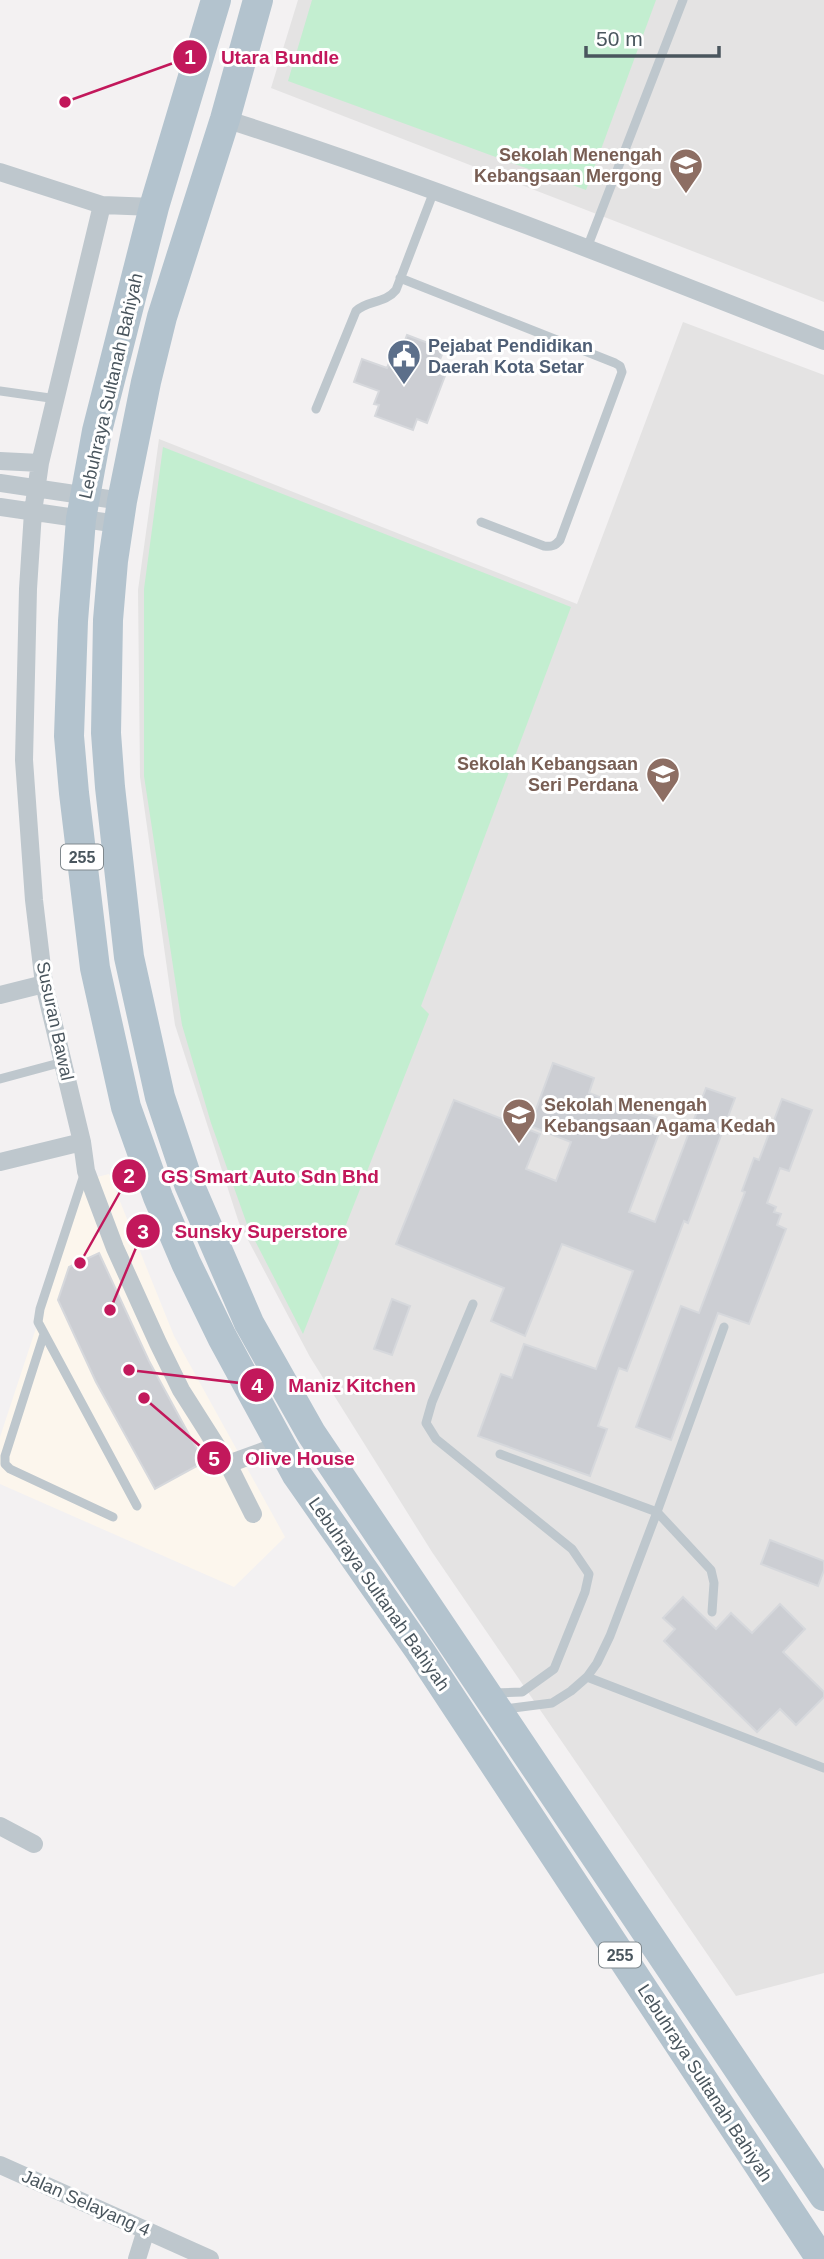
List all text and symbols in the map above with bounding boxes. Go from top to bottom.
scale bar [586,14,719,58]
text: 50 m [596,27,643,50]
callout: Utara Bundle [172,37,354,77]
text: 1 [184,45,196,68]
text: Utara Bundle [221,47,339,68]
place label: Sekolah Menengah Kebangsaan Mergong [474,145,662,186]
school or university icon: Sekolah Menengah Kebangsaan Mergong [667,146,705,195]
street label: Lebuhraya Sultanah Bahiyah [75,271,147,501]
place label: Pejabat Pendidikan Daerah Kota Setar [428,336,593,377]
public building icon: Pejabat Pendidikan Daerah Kota Setar [385,337,423,386]
place label: Sekolah Kebangsaan Seri Perdana [457,754,639,795]
school or university icon: Sekolah Kebangsaan Seri Perdana [644,755,682,804]
road number: 255 [61,844,103,870]
street label: Susuran Bawal [33,960,77,1082]
place label: Sekolah Menengah Kebangsaan Agama Kedah [544,1095,775,1136]
school or university icon: Sekolah Menengah Kebangsaan Agama Kedah [500,1096,538,1145]
callout: GS Smart Auto Sdn Bhd [111,1156,393,1196]
text: 2 [123,1164,135,1187]
text: GS Smart Auto Sdn Bhd [161,1166,379,1187]
callout: Sunsky Superstore [125,1211,361,1251]
text: 3 [137,1220,149,1243]
text: Sunsky Superstore [174,1221,348,1242]
callout: Maniz Kitchen [239,1365,430,1405]
text: 4 [251,1374,263,1397]
text: Maniz Kitchen [288,1375,416,1396]
callout: Olive House [196,1438,369,1478]
text: 5 [208,1447,220,1470]
text: Olive House [245,1448,355,1469]
street label: Lebuhraya Sultanah Bahiyah [305,1494,453,1694]
road number: 255 [599,1942,641,1968]
street label: Lebuhraya Sultanah Bahiyah [634,1981,776,2185]
street label: Jalan Selayang 4 [19,2166,153,2240]

